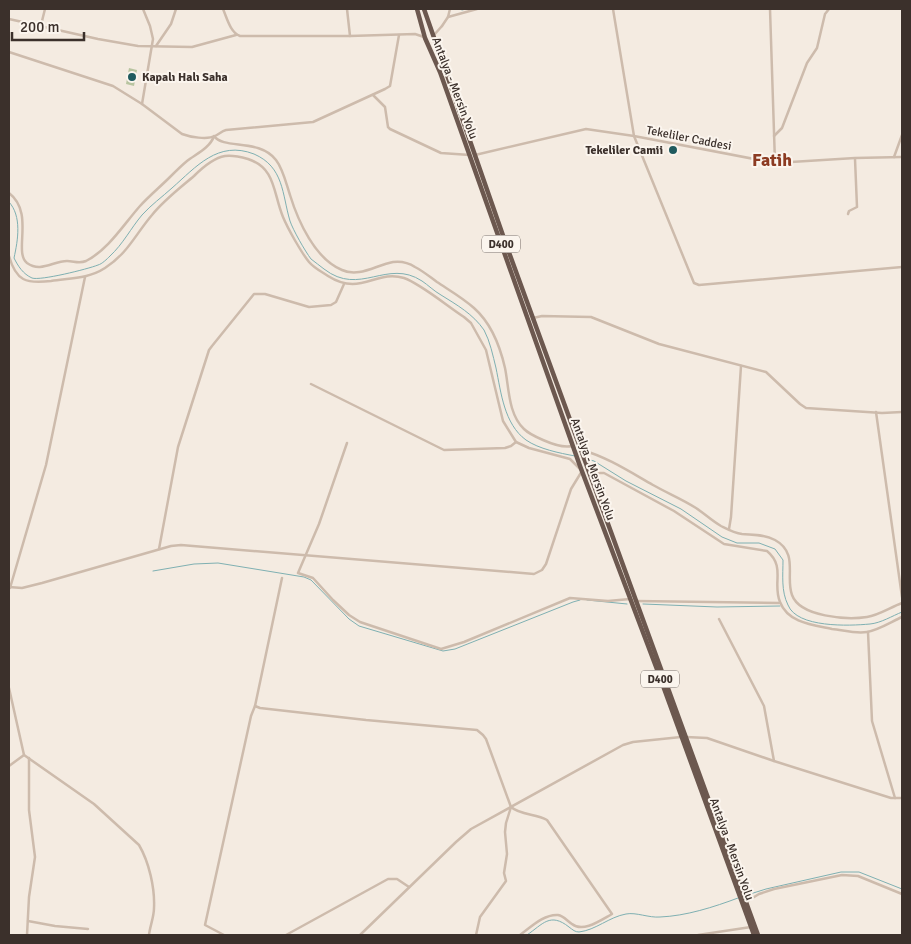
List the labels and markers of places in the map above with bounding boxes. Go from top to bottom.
place label: Kapalı Halı Saha [142,70,228,85]
marker: Kapalı Halı Saha [126,71,138,83]
place label: Tekeliler Camii [585,143,663,158]
marker: Tekeliler Camii [667,144,679,156]

